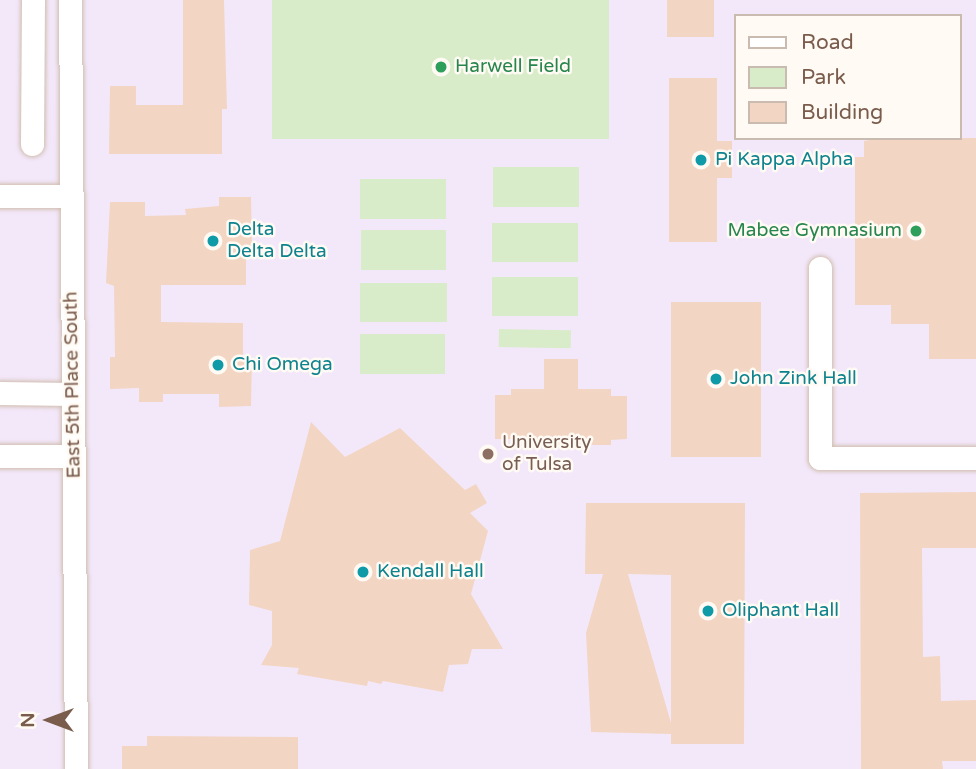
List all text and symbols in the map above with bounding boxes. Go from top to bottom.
legend [734,14,962,140]
text: Road [801,30,854,55]
place label: Harwell Field [455,56,571,78]
marker: Harwell Field [433,59,449,75]
text: Park [801,65,846,90]
text: Building [801,100,883,125]
place label: Pi Kappa Alpha [715,149,853,171]
marker: Pi Kappa Alpha [693,152,709,168]
place label: Delta Delta Delta [227,219,327,263]
place label: Mabee Gymnasium [727,220,902,242]
marker: Mabee Gymnasium [908,223,924,239]
marker: Delta Delta Delta [205,233,221,249]
street label: East 5th Place South [60,291,86,479]
place label: Chi Omega [232,354,333,376]
marker: Chi Omega [210,357,226,373]
place label: John Zink Hall [730,368,857,390]
marker: John Zink Hall [708,371,724,387]
place label: University of Tulsa [502,432,592,476]
marker: University of Tulsa [480,446,496,462]
place label: Kendall Hall [377,561,484,583]
marker: Kendall Hall [355,564,371,580]
place label: Oliphant Hall [722,600,839,622]
marker: Oliphant Hall [700,603,716,619]
north arrow [14,685,84,755]
text: N [17,712,39,728]

